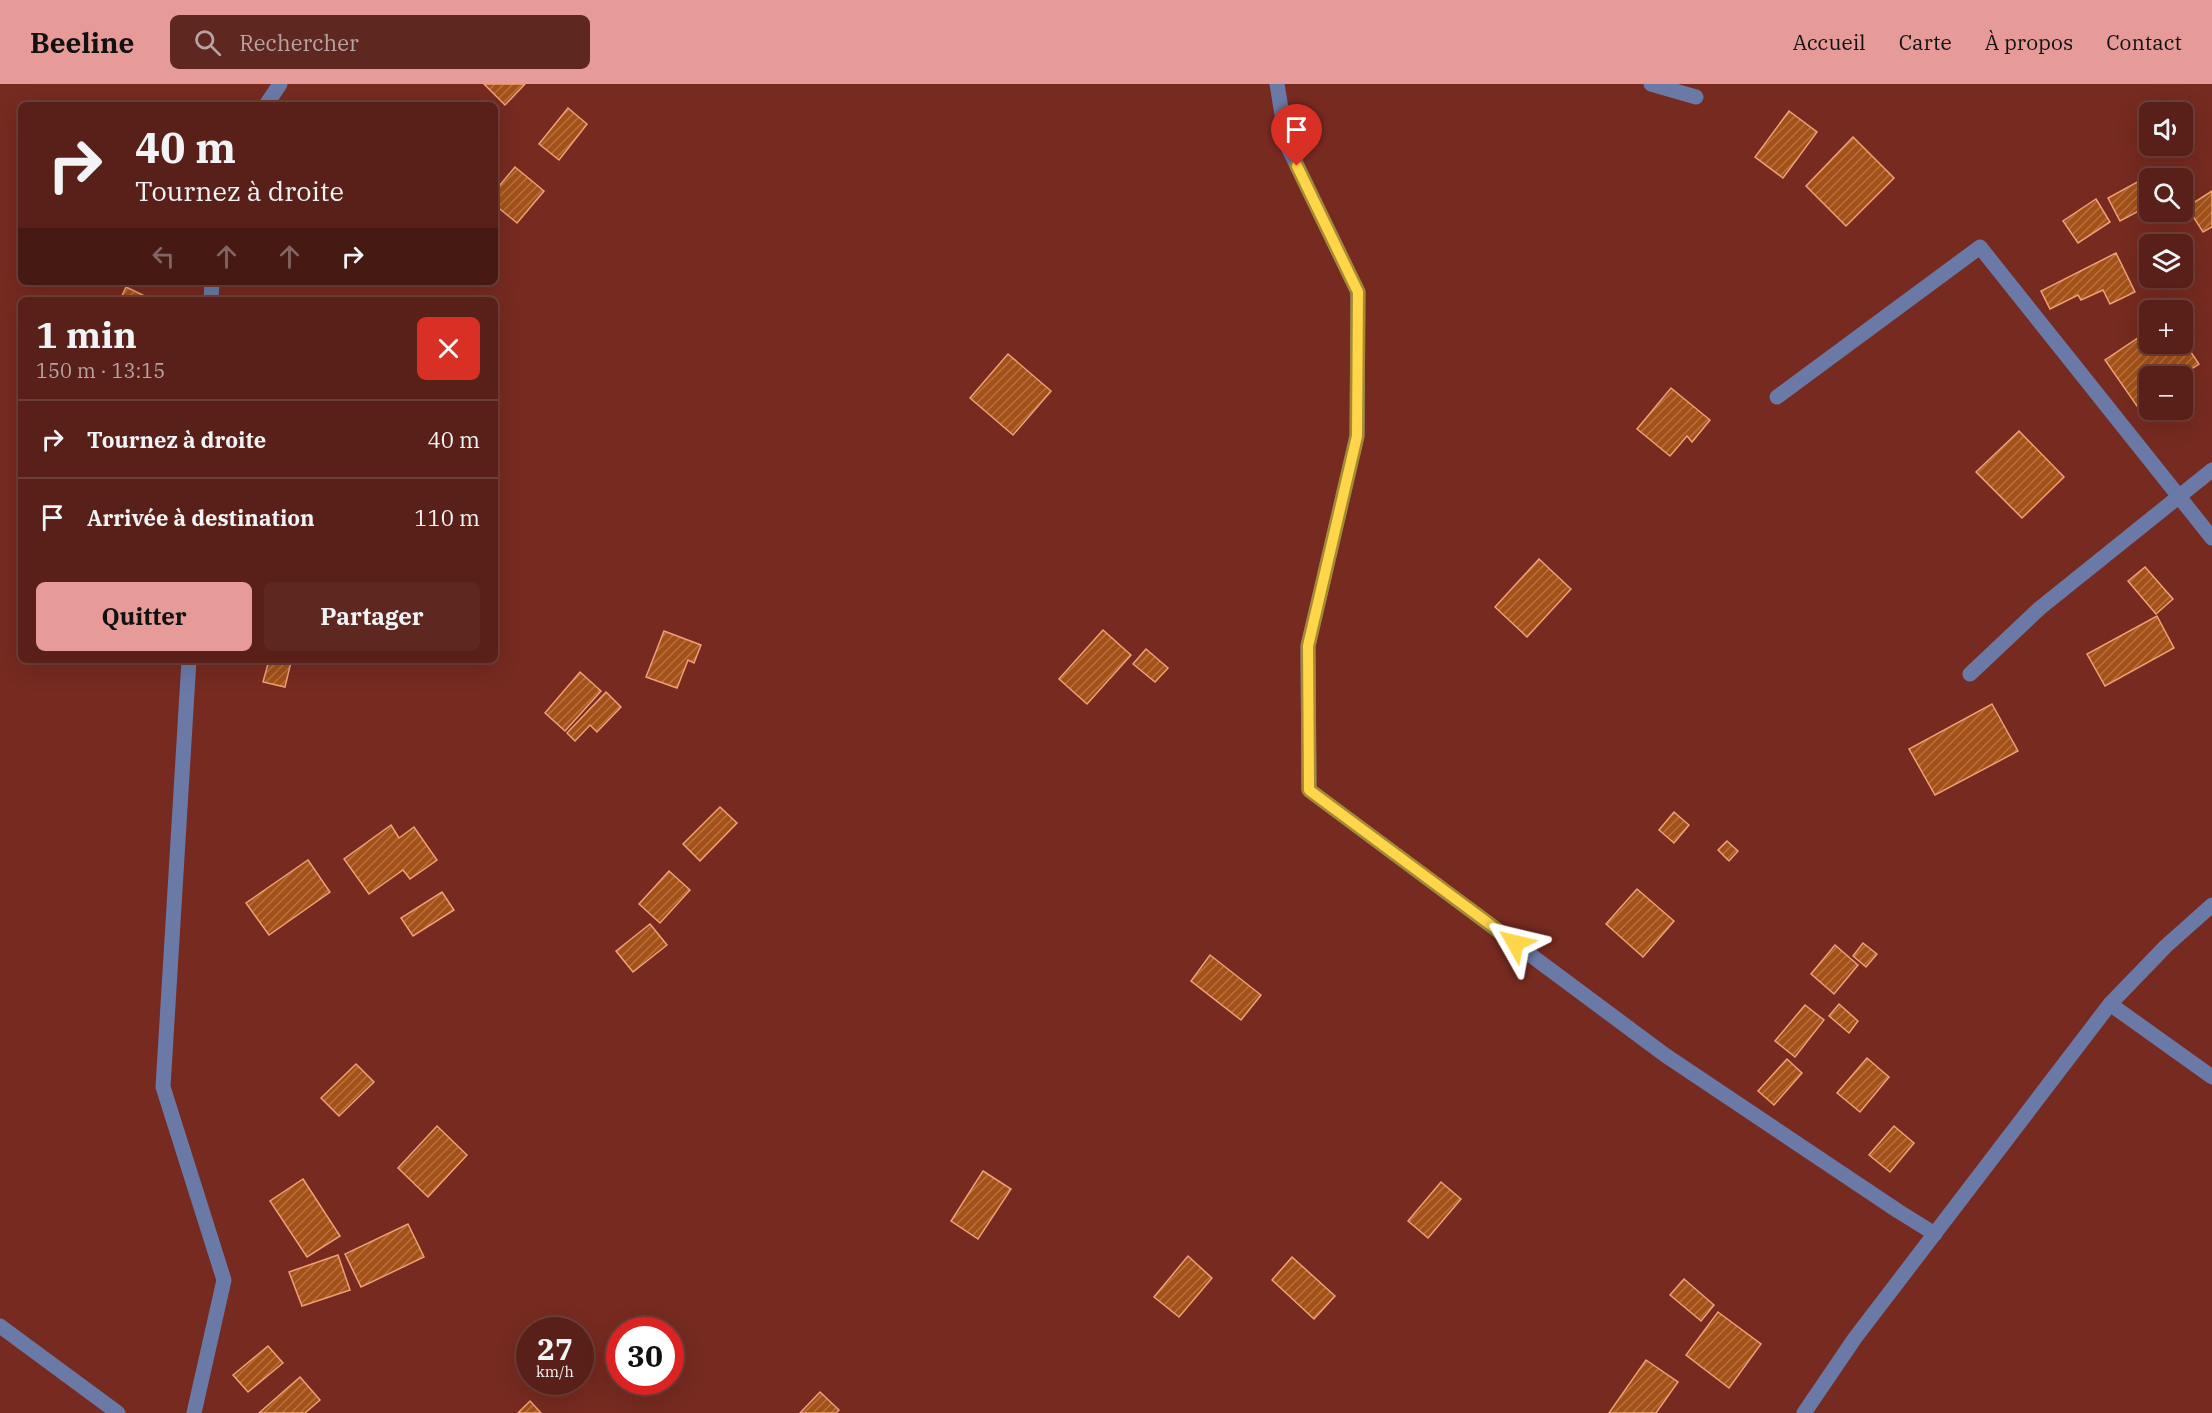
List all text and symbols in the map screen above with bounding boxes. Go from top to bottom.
search box [170,15,590,69]
text: Beeline [30,24,134,61]
icon: search [191,26,224,59]
text: Rechercher [239,28,359,57]
text: Accueil [1793,28,1866,56]
text: Carte [1899,28,1952,56]
text: À propos [1985,28,2073,56]
text: Contact [2106,28,2182,56]
map controls [2139,102,2193,420]
button: sound [2139,102,2193,156]
pin [1271,104,1322,166]
icon: arrive [1280,113,1313,146]
text: 40 m [135,120,236,175]
icon: right [36,126,114,204]
button: search [2139,168,2193,222]
text: Tournez à droite [135,173,344,208]
button: layers [2139,234,2193,288]
icon: left [147,240,180,273]
icon: ahead [210,240,243,273]
icon: ahead [273,240,306,273]
icon: right [336,240,369,273]
button: + [2139,300,2193,354]
text: 1 min [36,311,137,358]
button: close [417,317,480,380]
text: 150 m · 13:15 [36,357,165,384]
button: − [2139,366,2193,420]
icon: right [36,423,69,456]
text: Tournez à droite [87,425,266,454]
text: 40 m [428,425,480,454]
icon: arrive [36,501,69,534]
text: Arrivée à destination [87,503,315,532]
text: 110 m [414,503,480,532]
button: Quitter [36,582,252,651]
button: Partager [264,582,480,651]
position arrow [1483,911,1547,975]
speed limit sign: 30 [606,1317,684,1395]
text: 27 [537,1329,573,1368]
text: km/h [536,1362,574,1381]

